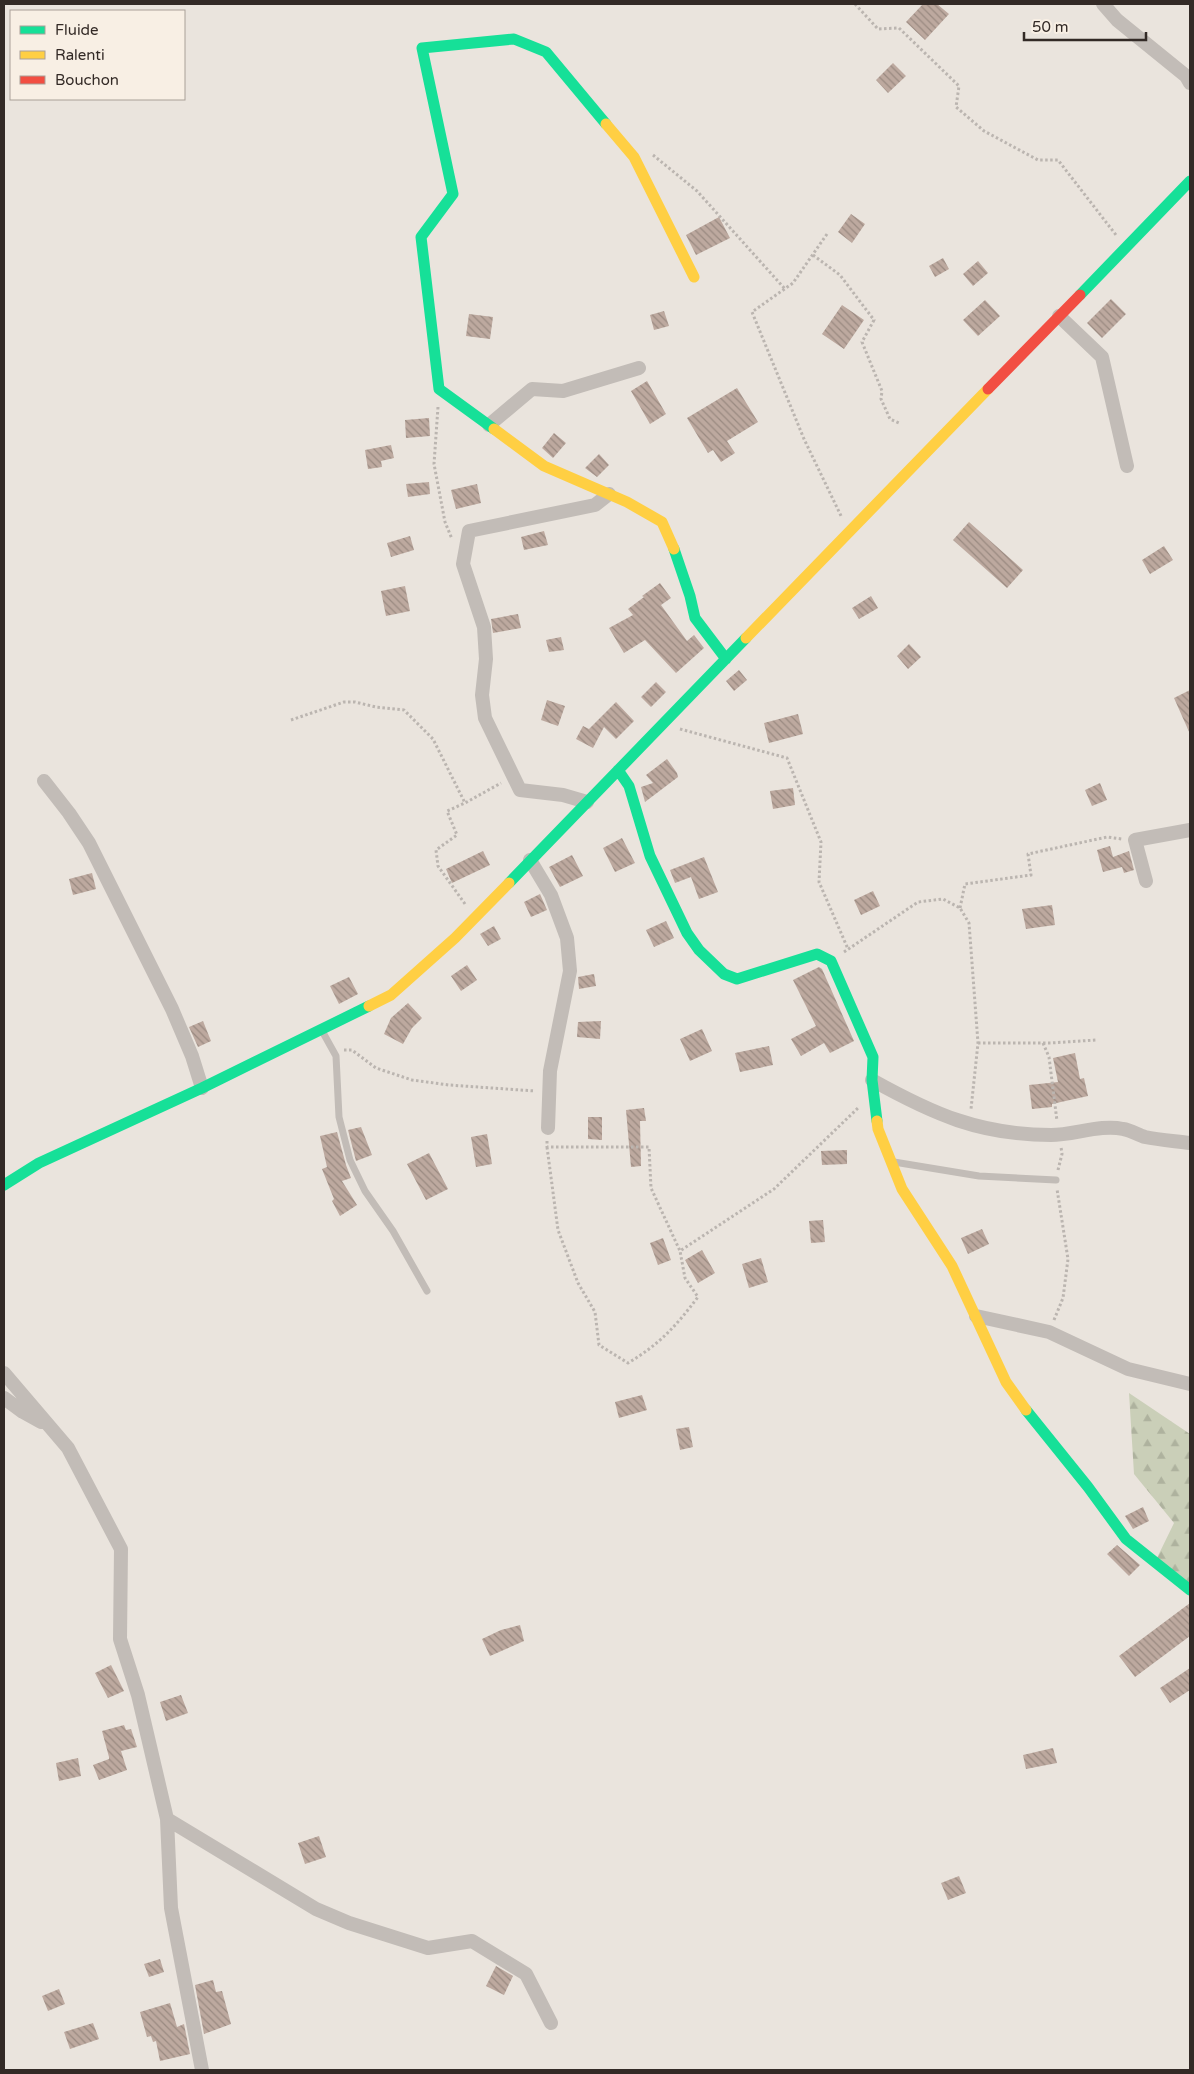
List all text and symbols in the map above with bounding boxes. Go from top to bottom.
legend [10,10,185,100]
scale bar [1024,10,1146,42]
text: 50 m [1032,18,1069,36]
text: Fluide [55,21,99,39]
text: Ralenti [55,46,105,64]
text: Bouchon [55,71,119,89]

